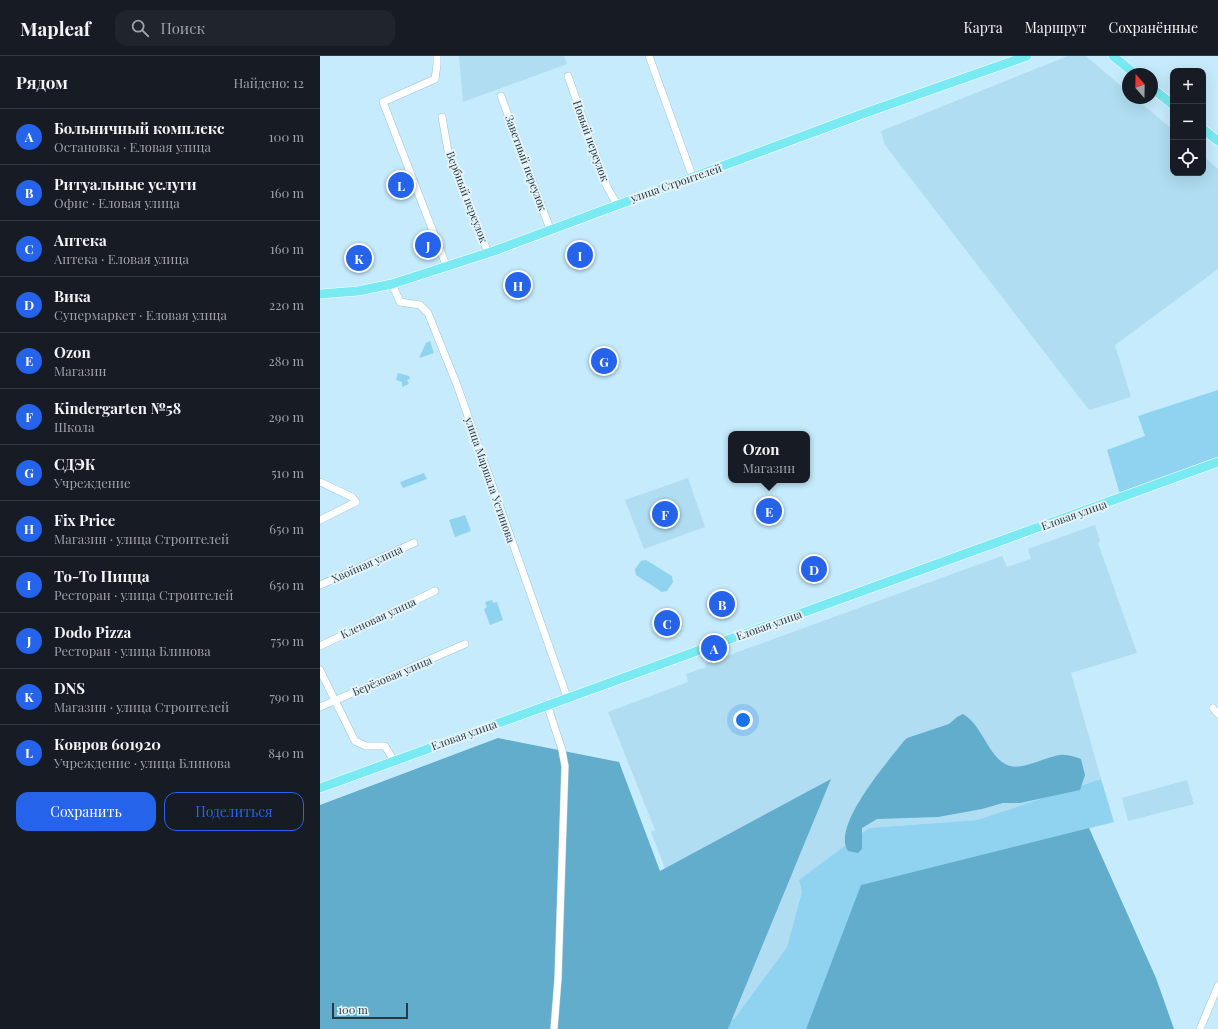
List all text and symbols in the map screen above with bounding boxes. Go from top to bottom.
search box [115,10,395,46]
text: Mapleaf [20,15,91,41]
icon: search [129,17,151,39]
text: Поиск [161,18,205,38]
text: Карта [963,18,1003,37]
text: Маршрут [1025,18,1087,37]
text: Сохранённые [1109,18,1198,37]
north arrow [1122,68,1158,104]
map controls [1170,68,1206,176]
button: + [1170,68,1206,104]
text: Рядом [16,71,68,93]
text: Найдено: 12 [233,74,304,91]
street label: Новый переулок [570,98,613,184]
button: − [1170,104,1206,140]
street label: Заветный переулок [502,113,551,213]
text: Больничный комплекс [54,118,224,138]
text: A [25,128,33,145]
text: 100 m [269,128,304,145]
text: Остановка · Еловая улица [54,138,211,155]
button: locate [1170,140,1206,176]
street label: Вербный переулок [443,149,492,245]
street label: улица Строителей [627,160,724,205]
pin: L [388,170,414,200]
text: Ритуальные услуги [54,174,197,194]
text: B [25,184,33,201]
text: 160 m [270,184,304,201]
text: Офис · Еловая улица [54,194,180,211]
text: Аптека [54,230,107,250]
pin: J [415,230,441,260]
text: C [24,240,34,257]
text: 160 m [270,240,304,257]
pin: I [567,240,593,270]
pin: K [346,243,372,273]
text: Аптека · Еловая улица [54,250,189,267]
pin: H [505,270,531,300]
text: Вика [54,286,91,306]
text: D [24,296,34,313]
text: 220 m [269,296,304,313]
text: Супермаркет · Еловая улица [54,306,227,323]
text: Ozon [54,342,91,362]
pin: G [591,346,617,376]
text: E [25,352,33,369]
text: 280 m [268,352,304,369]
text: Магазин [54,362,106,379]
text: Kindergarten №58 [54,398,181,418]
text: F [25,408,33,425]
text: 290 m [269,408,304,425]
street label: улица Маршала Устинова [462,414,519,545]
text: Школа [54,418,94,435]
popup [728,431,810,483]
text: Ozon [743,439,780,459]
text: СДЭК [54,454,96,474]
text: Магазин [743,459,795,476]
text: G [24,464,34,481]
text: 510 m [271,464,304,481]
text: Учреждение [54,474,130,491]
pin: E [756,496,782,526]
street label: Еловая улица [1039,496,1109,533]
pin: F [652,499,678,529]
text: Fix Price [54,510,115,530]
text: H [24,520,34,537]
text: 650 m [269,520,304,537]
text: Магазин · улица Строителей [54,530,229,547]
street label: Хвойная улица [329,541,405,586]
pin: D [801,554,827,584]
text: То-То Пицца [54,566,150,586]
text: I [27,576,31,593]
text: 650 m [269,576,304,593]
text: Ресторан · улица Строителей [54,586,233,603]
pin: B [709,589,735,619]
street label: Кленовая улица [338,593,418,642]
street label: Еловая улица [734,606,804,643]
pin: C [654,608,680,638]
text: Dodo Pizza [54,622,131,642]
text: J [27,632,31,649]
text: 750 m [271,632,304,649]
pin: A [701,633,727,663]
text: Ресторан · улица Блинова [54,642,211,659]
street label: Берёзовая улица [350,652,434,699]
text: DNS [54,678,85,698]
text: K [24,688,34,705]
text: 790 m [270,688,304,705]
text: Магазин · улица Строителей [54,698,229,715]
your location [733,710,753,730]
street label: Еловая улица [429,716,499,753]
text: Ковров 601920 [54,734,161,754]
text: L [25,744,33,761]
text: 840 m [268,744,304,761]
text: Учреждение · улица Блинова [54,754,230,771]
button: Сохранить [16,792,156,831]
button: Поделиться [164,792,304,831]
scale bar [332,1001,408,1020]
text: 100 m [338,1002,368,1017]

